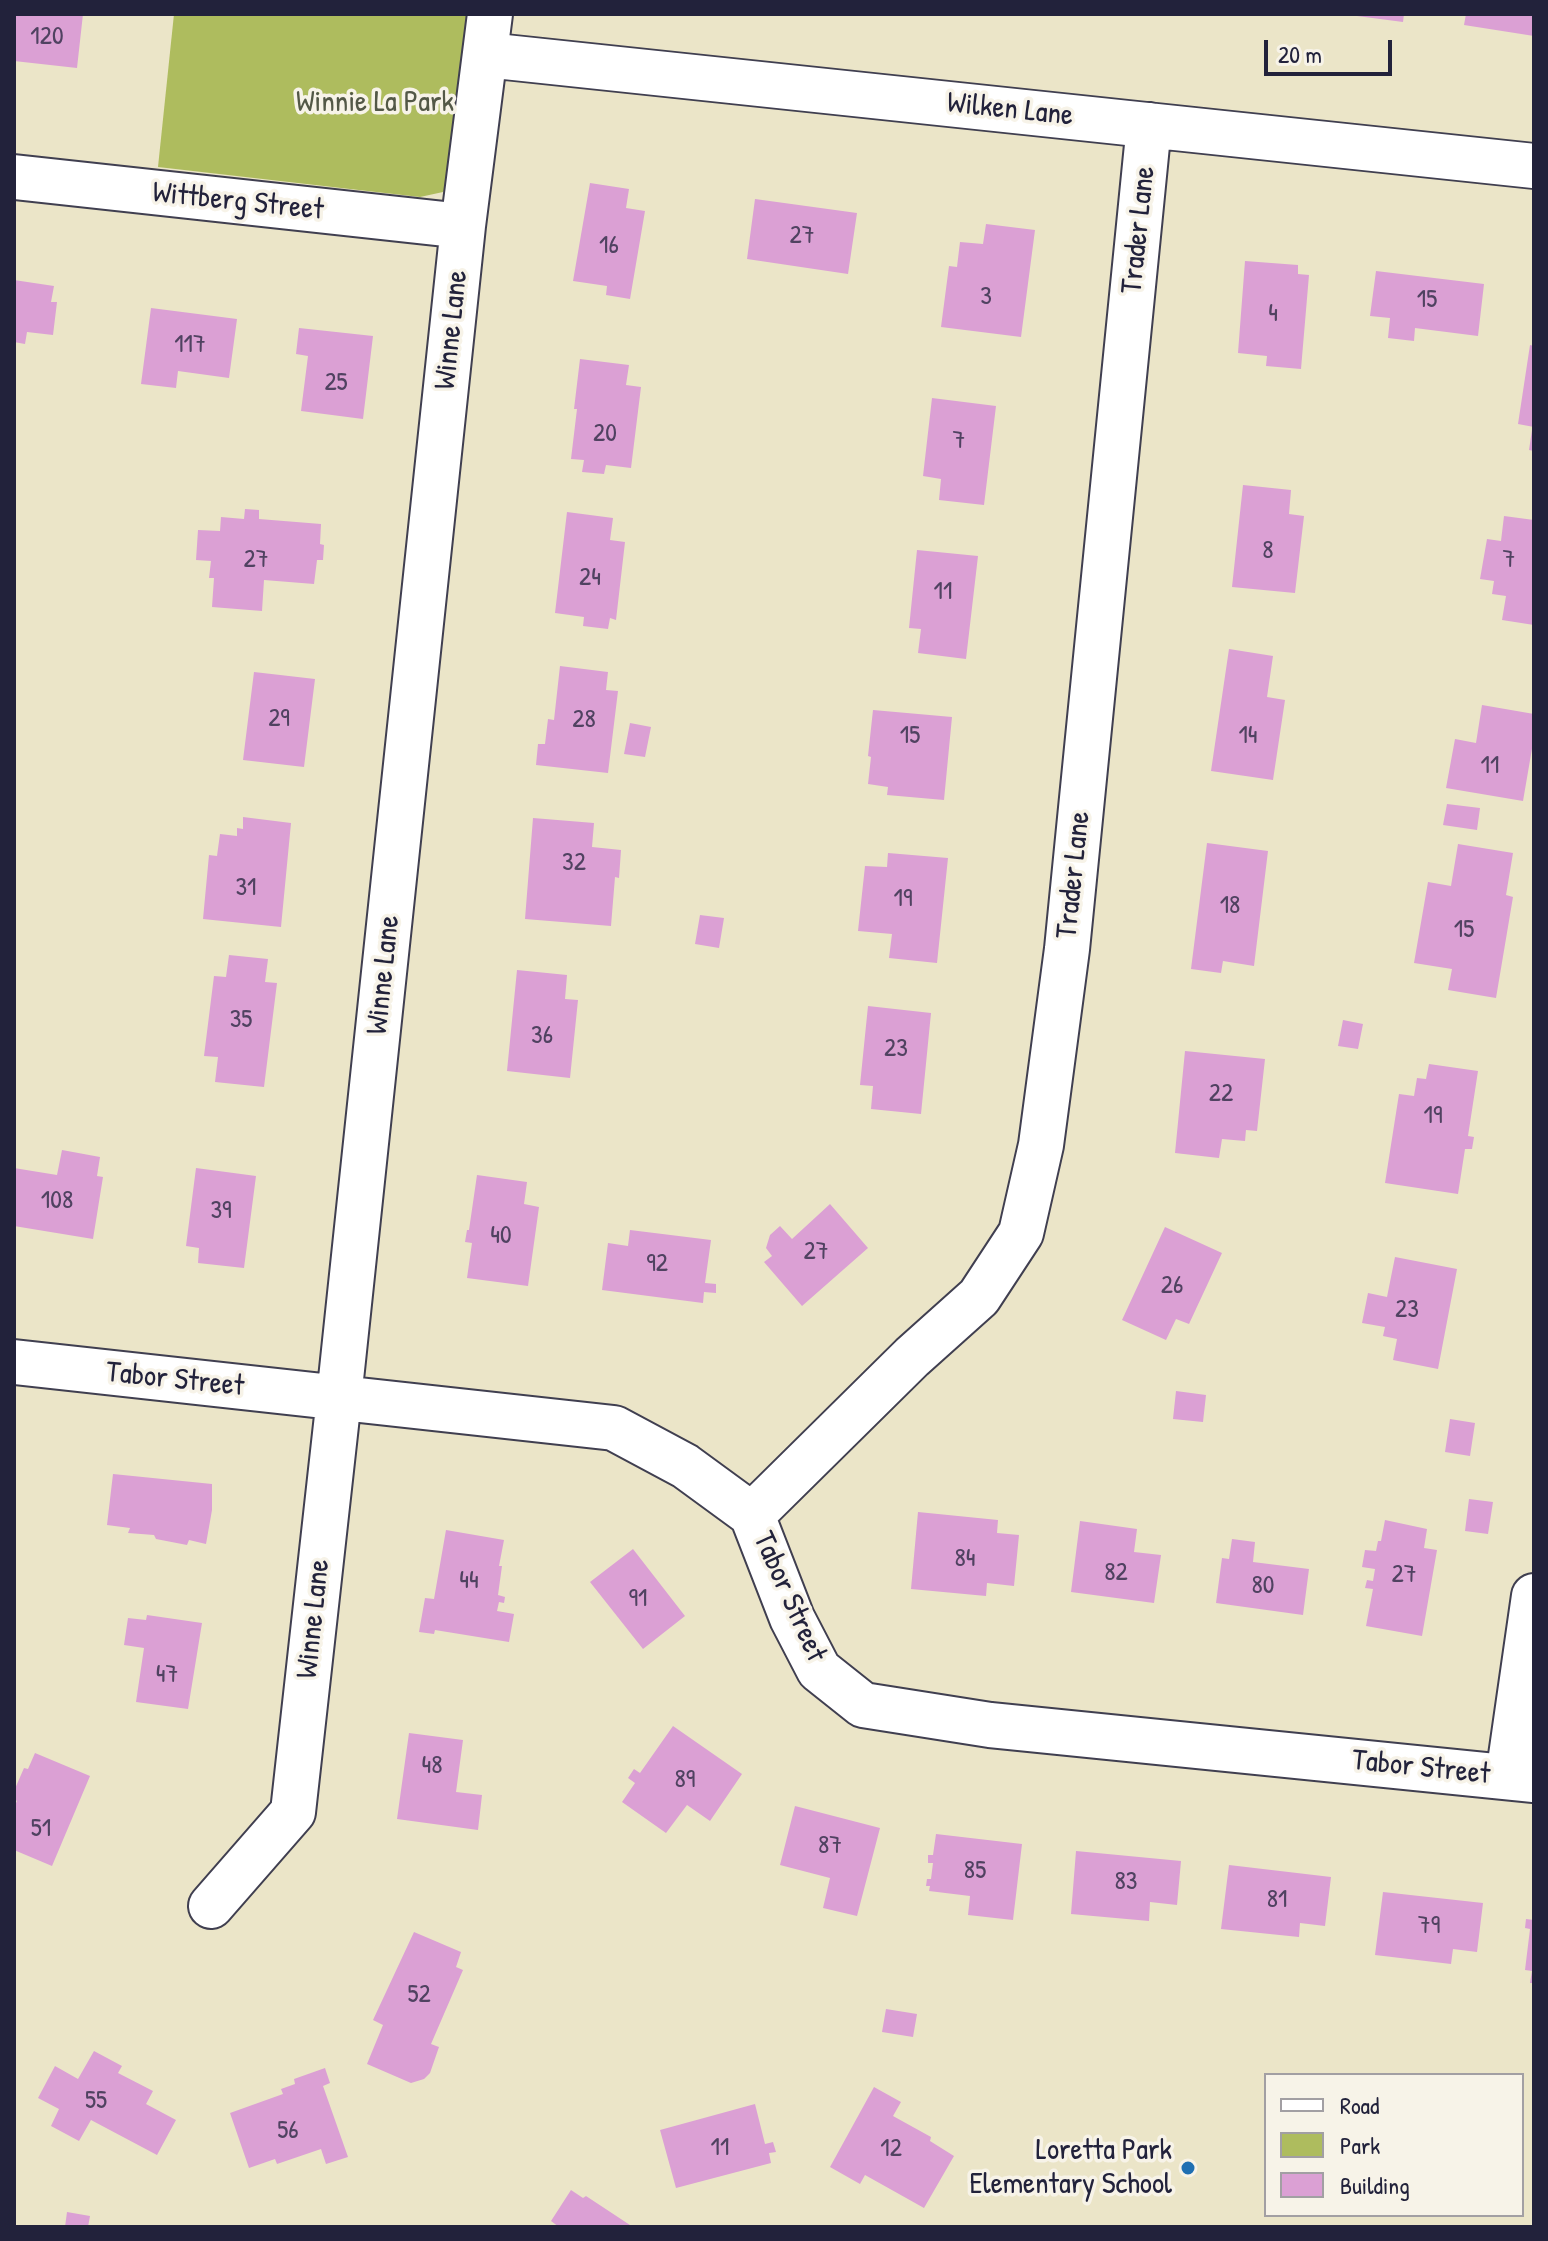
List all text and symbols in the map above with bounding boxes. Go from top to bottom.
house number: 120 [30,21,64,53]
scale bar [1268,24,1396,74]
text: 20 m [1278,38,1322,70]
park label: Winnie La Park [296,85,454,121]
street label: Wilken Lane [945,85,1075,135]
street label: Trader Lane [1114,165,1164,295]
street label: Wittberg Street [151,175,325,229]
house number: 27 [789,220,815,252]
house number: 16 [599,230,619,262]
street label: Winne Lane [428,269,476,391]
house number: 3 [980,281,992,313]
house number: 15 [1417,284,1437,316]
house number: 4 [1268,298,1278,330]
house number: 117 [174,329,206,361]
house number: 25 [324,367,348,399]
house number: 20 [593,418,617,450]
house number: 7 [953,425,965,457]
house number: 8 [1262,535,1274,567]
house number: 27 [243,544,269,576]
house number: 7 [1503,544,1515,576]
house number: 24 [579,562,601,594]
house number: 11 [934,576,952,608]
house number: 29 [268,703,290,735]
house number: 28 [572,704,596,736]
house number: 15 [900,720,920,752]
house number: 14 [1238,720,1258,752]
house number: 11 [1481,750,1499,782]
street label: Trader Lane [1049,810,1099,940]
house number: 32 [562,847,586,879]
house number: 31 [235,872,257,904]
house number: 19 [894,883,912,915]
house number: 18 [1220,890,1240,922]
street label: Winne Lane [360,914,408,1036]
house number: 15 [1454,914,1474,946]
house number: 35 [230,1004,252,1036]
house number: 36 [531,1020,553,1052]
house number: 23 [884,1033,908,1065]
house number: 22 [1209,1078,1233,1110]
house number: 19 [1424,1100,1442,1132]
house number: 108 [41,1185,73,1217]
house number: 39 [210,1195,232,1227]
house number: 40 [490,1220,512,1252]
house number: 27 [803,1236,829,1268]
house number: 92 [646,1248,668,1280]
house number: 26 [1161,1270,1183,1302]
house number: 23 [1395,1294,1419,1326]
street label: Tabor Street [104,1355,246,1405]
street label: Tabor Street [744,1526,834,1668]
house number: 84 [954,1543,976,1575]
house number: 82 [1104,1557,1128,1589]
street label: Winne Lane [290,1558,338,1680]
house number: 27 [1391,1559,1417,1591]
house number: 44 [459,1565,479,1597]
house number: 80 [1252,1570,1274,1602]
house number: 91 [629,1583,647,1615]
house number: 47 [156,1659,178,1691]
street label: Tabor Street [1350,1743,1492,1793]
house number: 48 [421,1750,443,1782]
house number: 89 [675,1764,695,1796]
house number: 51 [31,1813,51,1845]
house number: 87 [818,1830,842,1862]
house number: 85 [964,1855,986,1887]
house number: 83 [1115,1866,1137,1898]
house number: 81 [1267,1884,1287,1916]
house number: 79 [1418,1910,1440,1942]
house number: 52 [407,1979,431,2011]
legend [1264,2073,1524,2217]
house number: 55 [85,2085,107,2117]
text: Road [1340,2089,1379,2121]
house number: 56 [277,2115,299,2147]
text: Park [1340,2129,1380,2161]
house number: 11 [711,2132,729,2164]
house number: 12 [880,2133,902,2165]
place label: Loretta Park Elementary School [970,2133,1172,2204]
marker: Loretta Park Elementary School [1179,2159,1197,2177]
text: Building [1340,2169,1410,2201]

